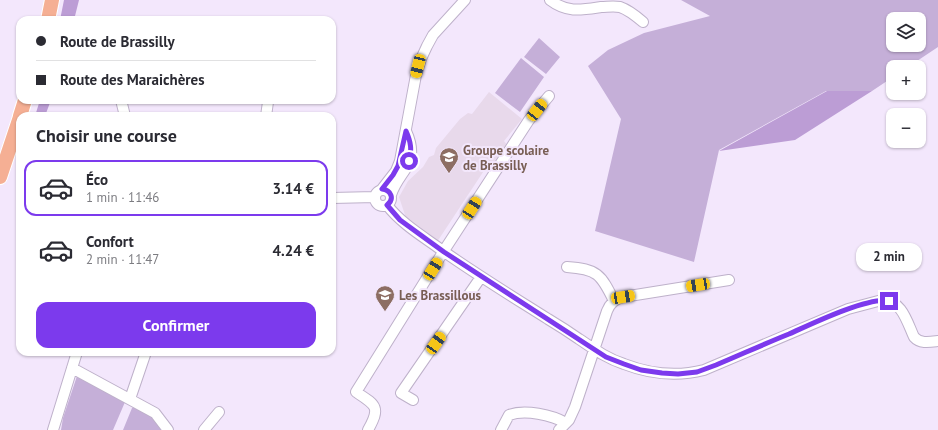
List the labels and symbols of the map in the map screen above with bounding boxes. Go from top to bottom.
car [409,53,427,79]
car [525,97,549,123]
place label: Groupe scolaire de Brassilly [463,142,550,174]
school or university icon: Groupe scolaire de Brassilly [438,146,460,174]
route start [400,152,418,170]
car [460,195,484,221]
callout: 2 min [856,243,922,271]
car [422,256,444,282]
car [685,277,711,293]
school or university icon: Les Brassillous [374,284,396,312]
place label: Les Brassillous [399,287,481,304]
car [610,289,636,305]
route end [880,292,898,310]
car [424,330,448,356]

